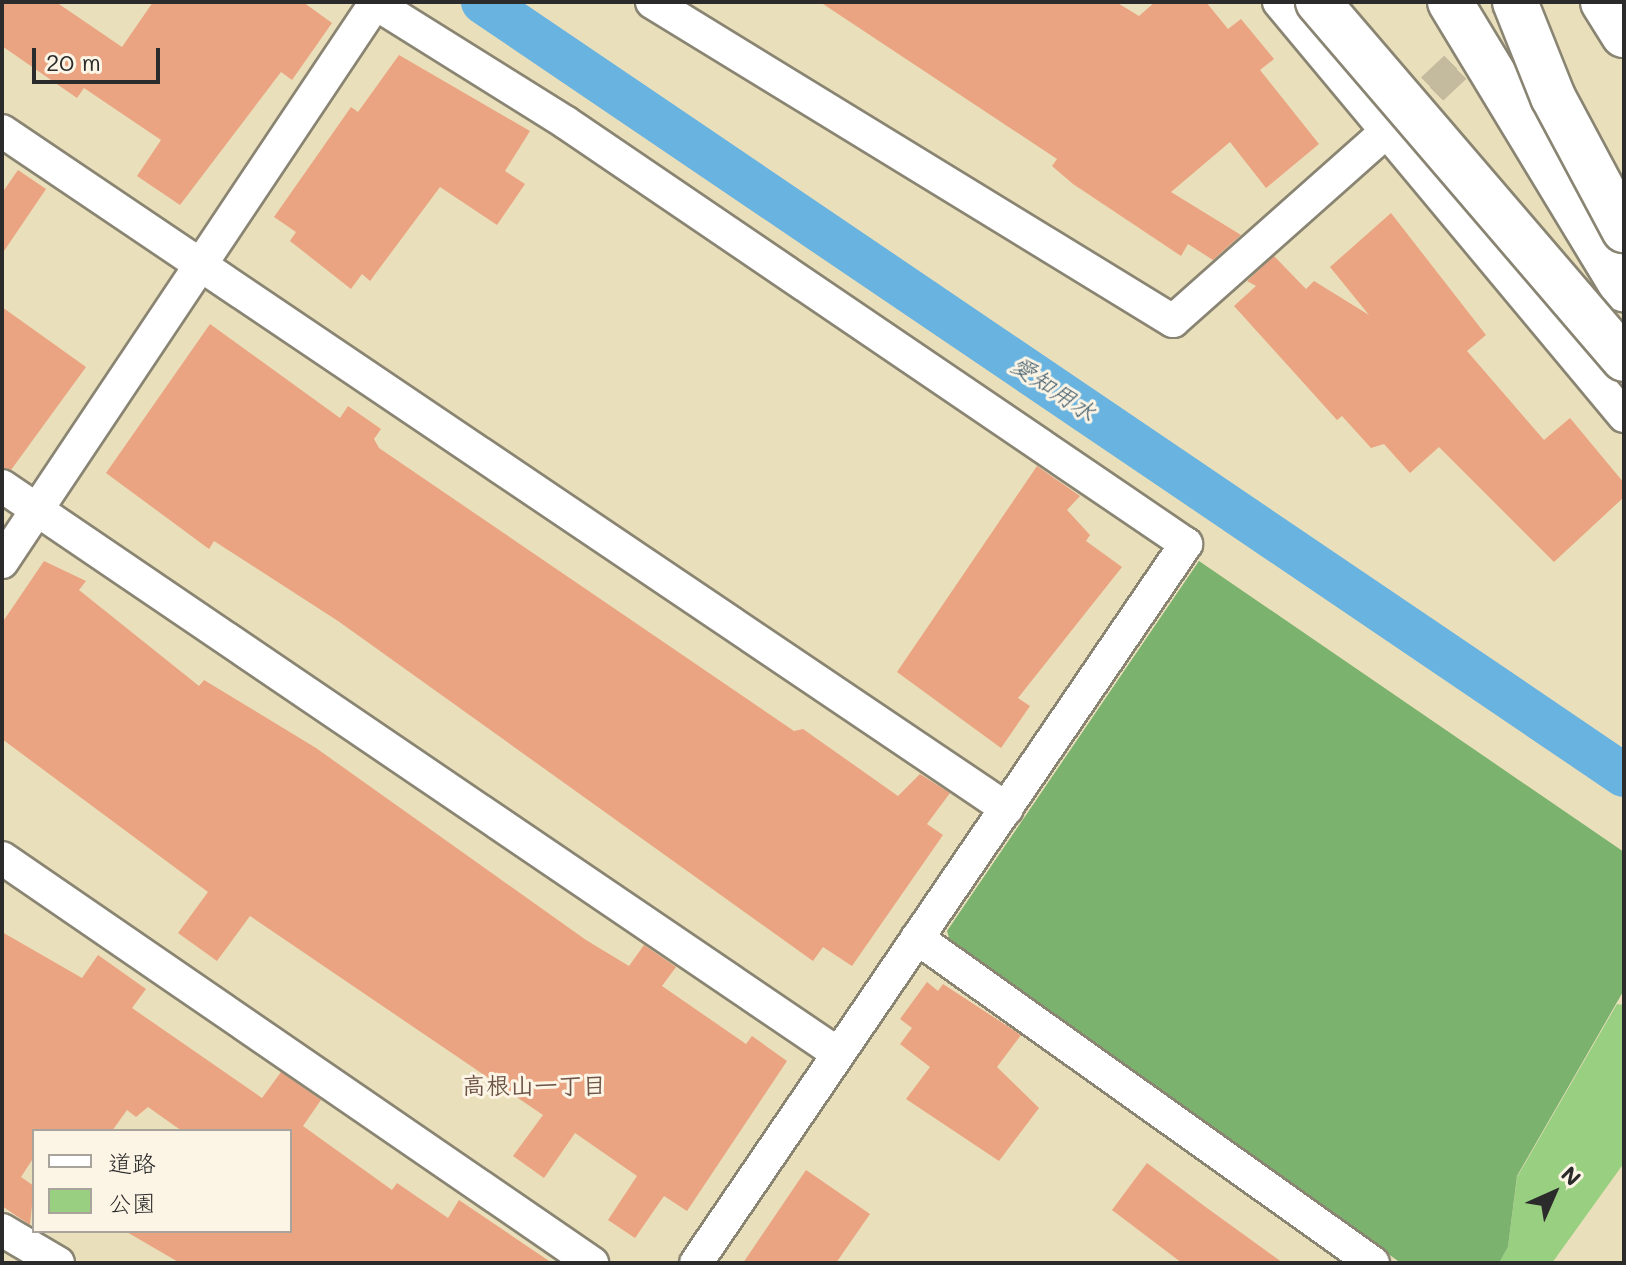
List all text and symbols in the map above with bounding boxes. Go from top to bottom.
scale bar [36,32,164,82]
text: 20 m [46,46,101,77]
water label: 愛知用水 [1006,349,1102,427]
district label: 高根山一丁目 [462,1071,606,1099]
legend [32,1129,292,1233]
text: 道路 [108,1147,156,1178]
north arrow [1514,1153,1594,1233]
text: N [1555,1160,1587,1192]
text: 公園 [108,1187,156,1218]

